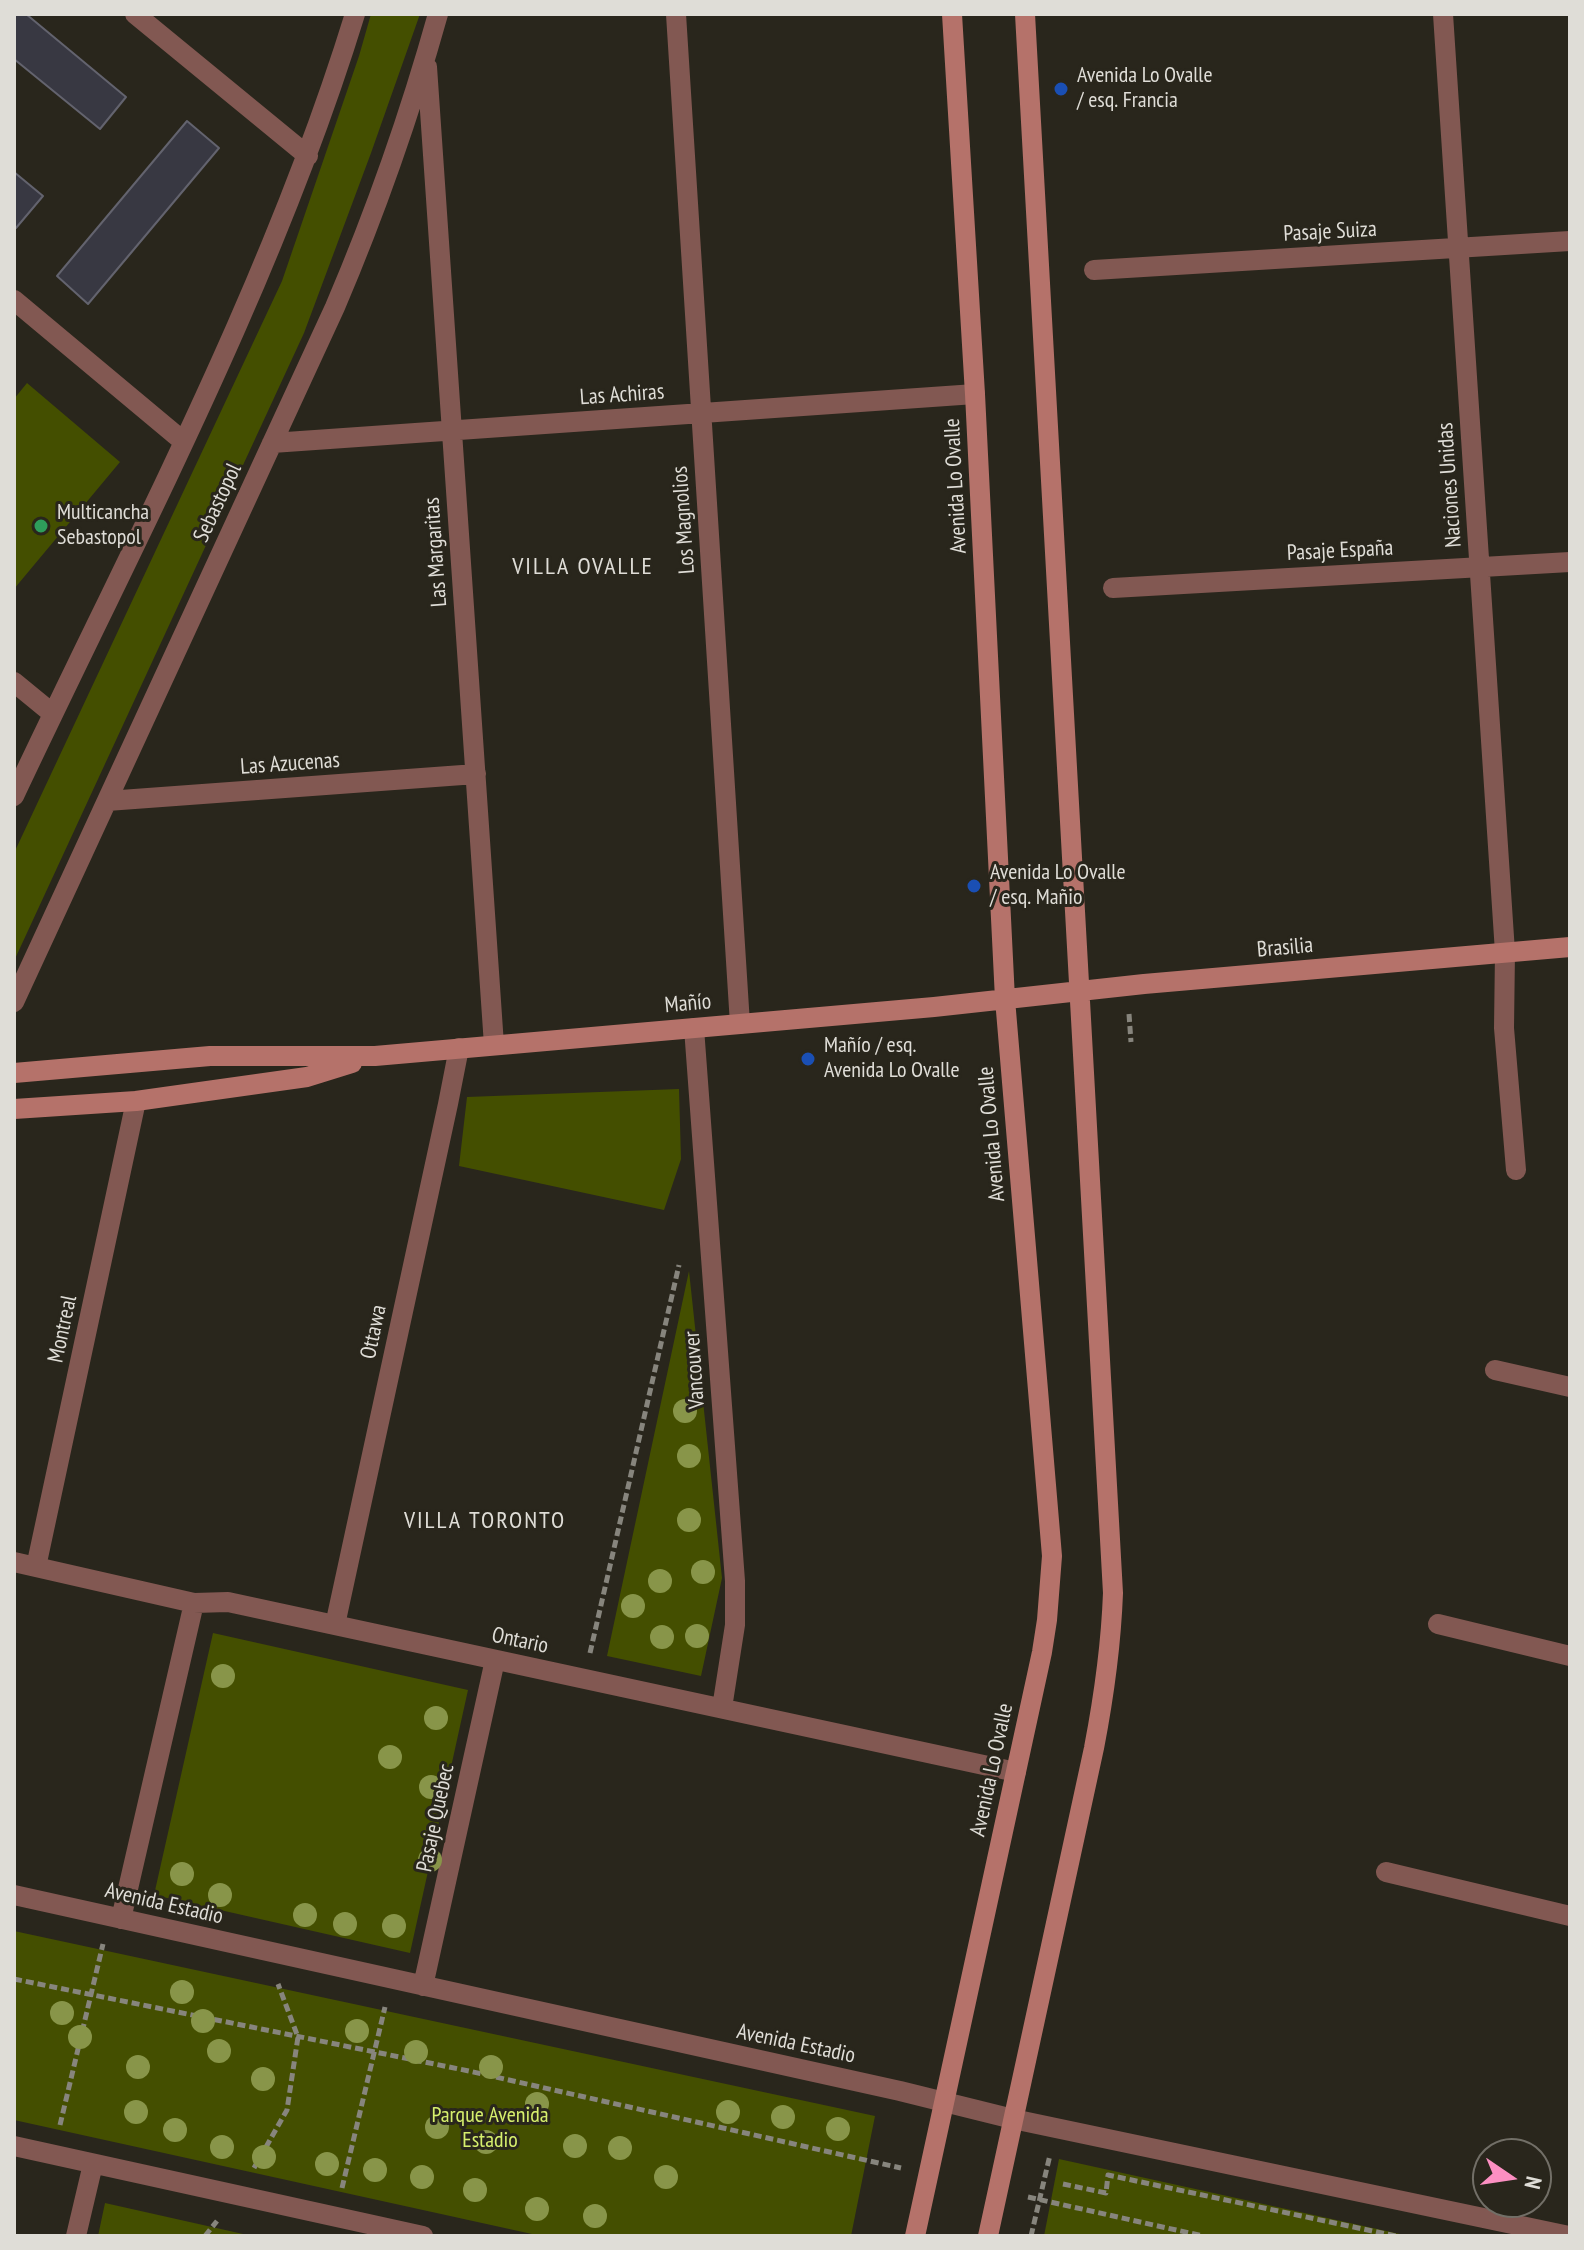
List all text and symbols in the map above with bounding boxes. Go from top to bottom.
place label: Avenida Lo Ovalle / esq. Francia [1077,63,1213,114]
marker: Avenida Lo Ovalle / esq. Francia [1052,80,1070,98]
street label: Pasaje Suiza [1283,216,1377,248]
street label: Las Achiras [579,379,665,411]
street label: Avenida Lo Ovalle [939,418,973,554]
street label: Naciones Unidas [1432,422,1468,548]
street label: Sebastopol [188,459,248,547]
street label: Los Magnolios [667,465,701,575]
street label: Las Margaritas [419,496,453,608]
place label: Multicancha Sebastopol [57,500,149,552]
marker: Multicancha Sebastopol [32,517,50,535]
street label: Pasaje España [1286,535,1394,567]
district label: VILLA OVALLE [512,553,654,581]
street label: Las Azucenas [239,747,341,781]
place label: Avenida Lo Ovalle / esq. Mañio [990,860,1126,912]
marker: Avenida Lo Ovalle / esq. Mañio [965,877,983,895]
street label: Brasilia [1256,932,1314,964]
street label: Mañío [664,989,712,1019]
place label: Mañío / esq. Avenida Lo Ovalle [824,1033,960,1084]
marker: Mañío / esq. Avenida Lo Ovalle [799,1050,817,1068]
street label: Avenida Lo Ovalle [973,1065,1011,1203]
street label: Montreal [43,1293,83,1365]
street label: Ottawa [355,1302,393,1362]
street label: Vancouver [679,1330,711,1410]
district label: VILLA TORONTO [404,1507,566,1535]
street label: Ontario [489,1622,551,1660]
street label: Avenida Lo Ovalle [965,1701,1019,1839]
street label: Pasaje Quebec [412,1762,460,1874]
street label: Avenida Estadio [102,1878,226,1930]
street label: Avenida Estadio [734,2019,858,2069]
park label: Parque Avenida Estadio [431,2103,549,2154]
north arrow [1472,2138,1552,2218]
text: N [1518,2174,1548,2192]

